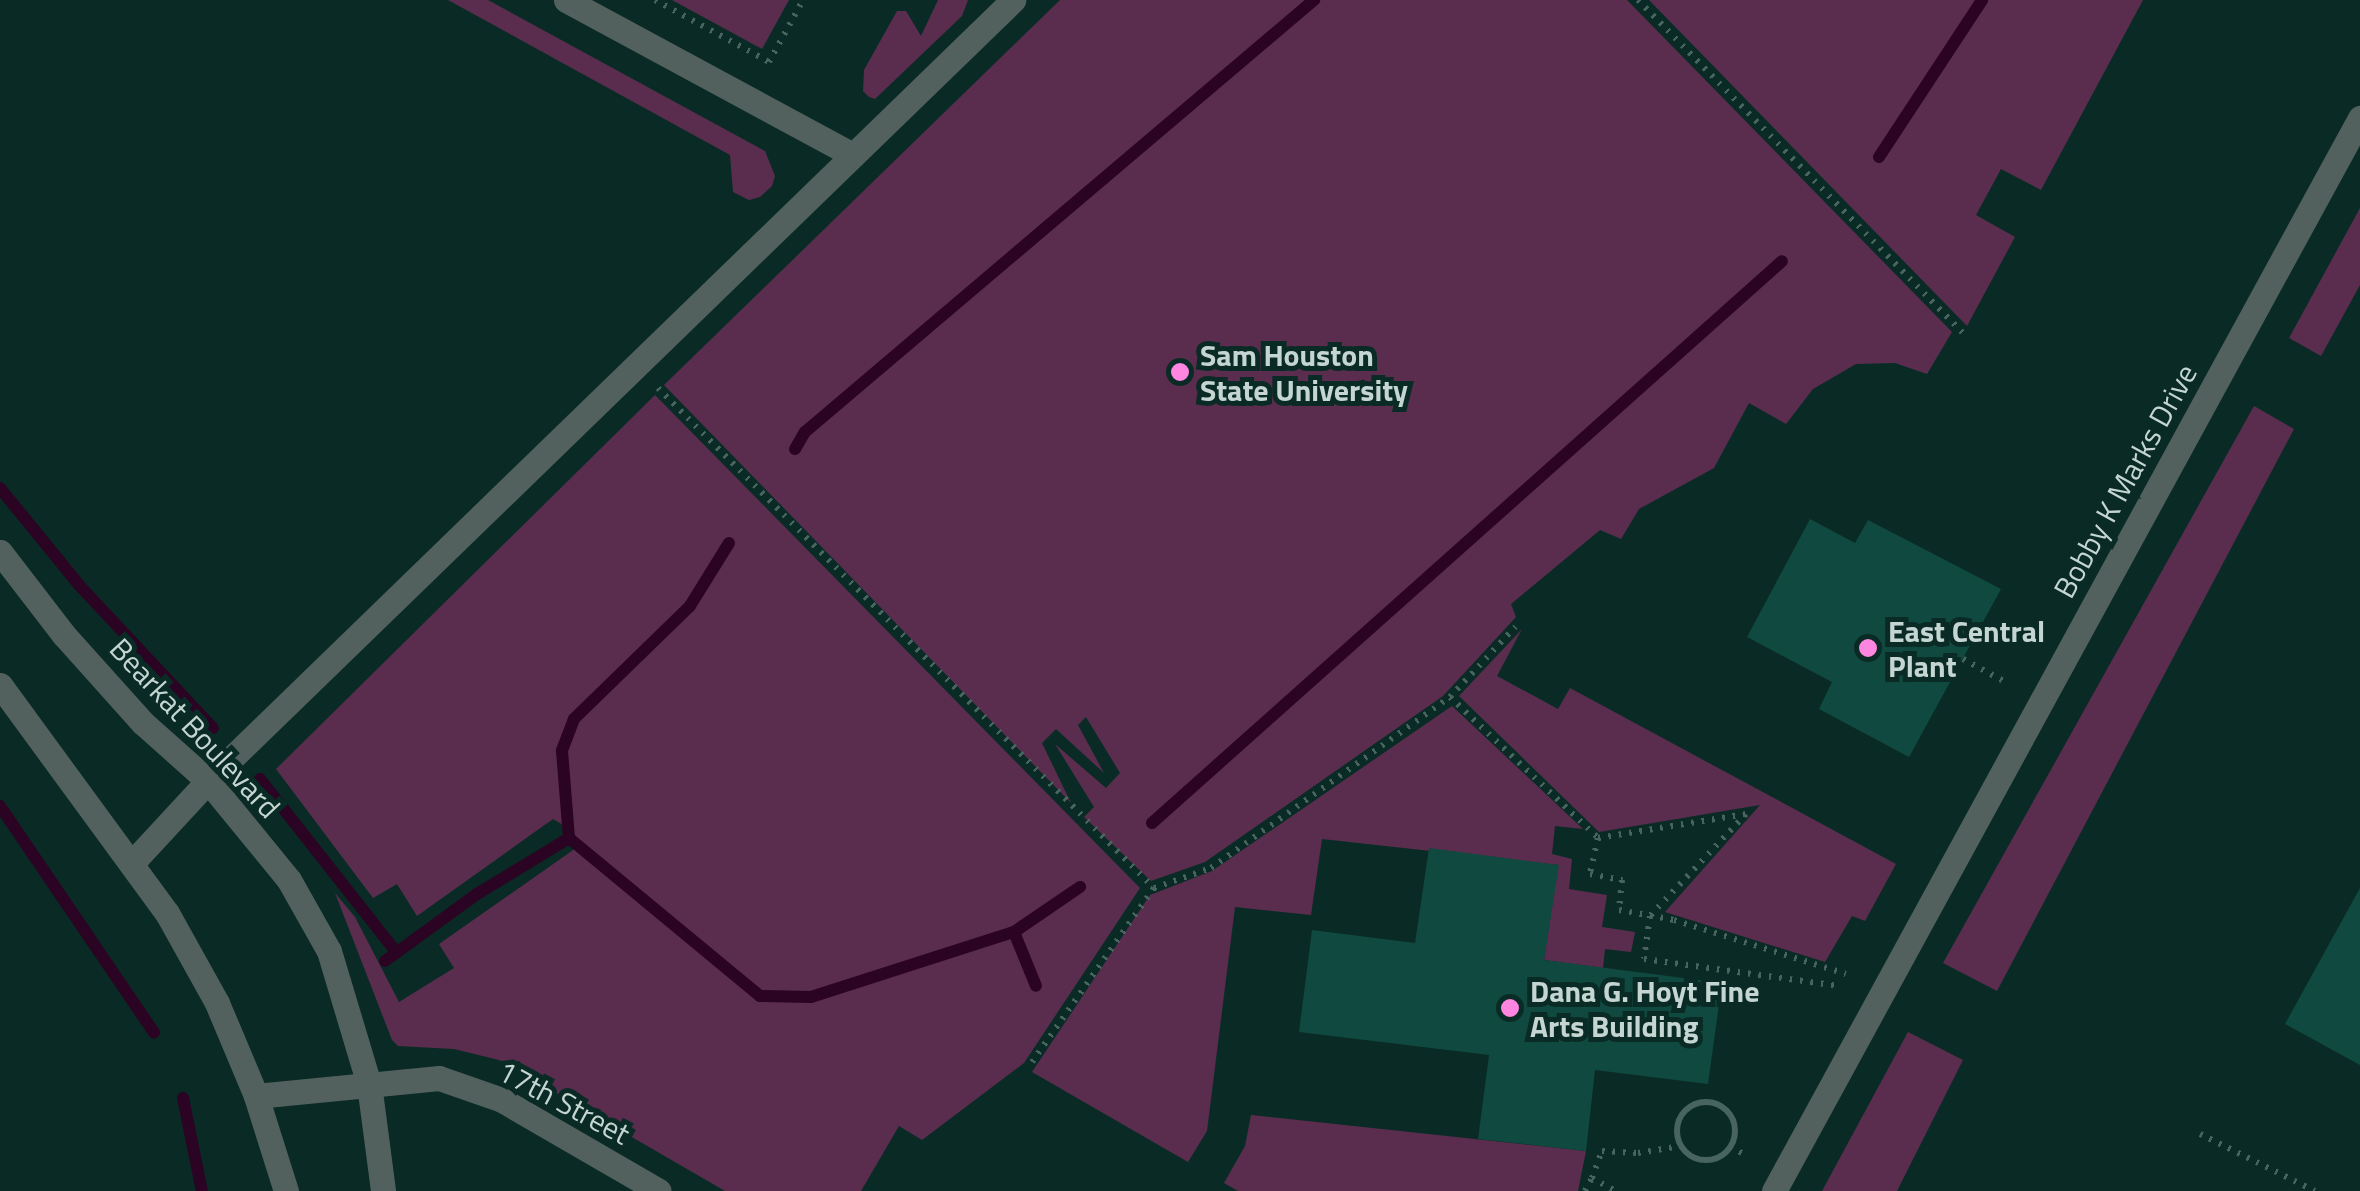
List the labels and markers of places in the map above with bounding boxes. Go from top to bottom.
place label: Sam Houston State University [1200,337,1408,408]
marker: Sam Houston State University [1169,361,1191,383]
place label: East Central Plant [1888,613,2045,684]
marker: East Central Plant [1857,637,1879,659]
place label: Dana G. Hoyt Fine Arts Building [1530,973,1759,1044]
marker: Dana G. Hoyt Fine Arts Building [1499,997,1521,1019]

